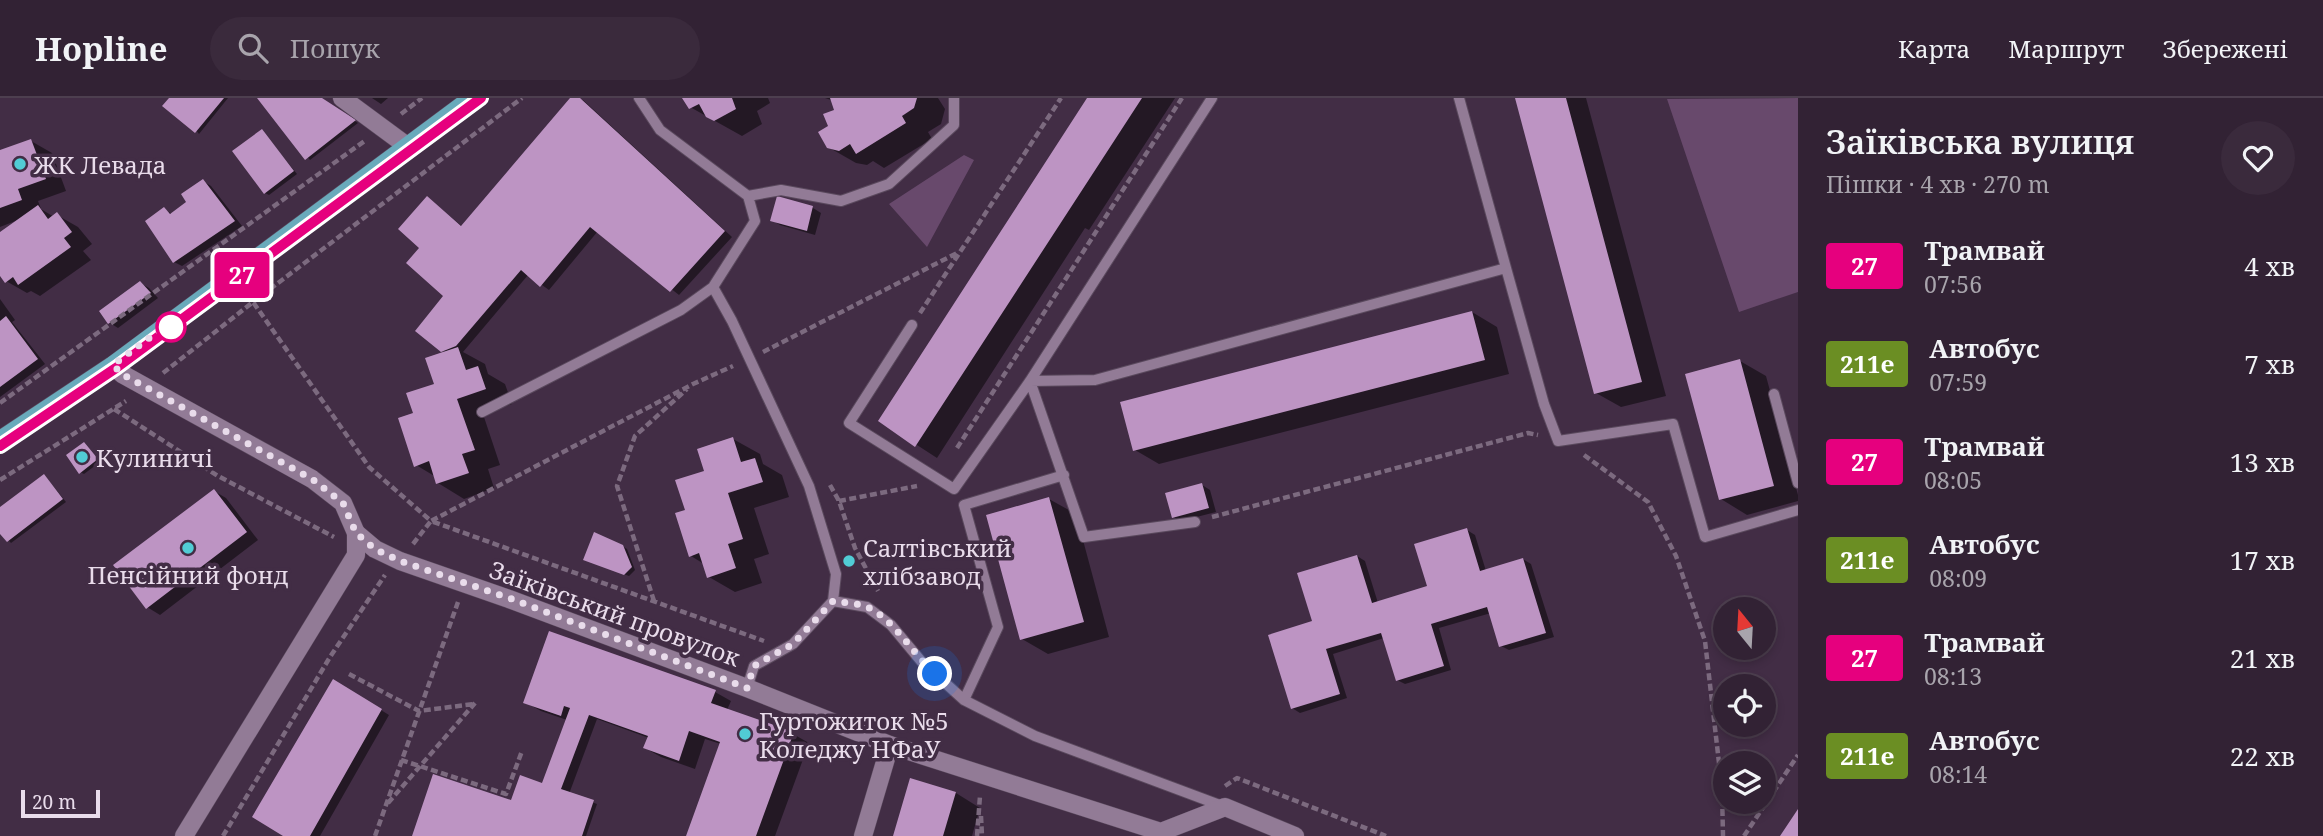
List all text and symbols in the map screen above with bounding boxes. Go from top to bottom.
search box [210,17,700,80]
text: Hopline [35,26,168,71]
icon: search [234,29,272,67]
text: Пошук [290,30,380,66]
text: Карта [1898,32,1970,65]
text: Маршрут [2008,32,2124,65]
text: Збережені [2162,32,2288,65]
text: Заїківська вулиця [1826,119,2134,164]
button: heart [2221,121,2295,195]
place label: ЖК Левада [33,148,167,181]
marker: ЖК Левада [12,156,28,172]
text: Пішки · 4 хв · 270 m [1826,168,2049,200]
text: Трамвай [1924,232,2045,268]
text: 4 хв [2244,248,2295,284]
text: 27 [1851,249,1878,282]
line badge: 27 [210,252,274,298]
text: 27 [228,258,256,291]
text: 07:56 [1924,268,1982,300]
unlabelled marker [156,312,186,342]
text: Автобус [1929,330,2040,366]
text: 7 хв [2244,346,2295,382]
text: 211е [1840,347,1894,380]
text: 07:59 [1929,366,1987,398]
text: Трамвай [1924,428,2045,464]
place label: Кулиничі [96,441,213,474]
text: 13 хв [2230,444,2295,480]
text: 27 [1851,445,1878,478]
marker: Кулиничі [74,449,90,465]
text: 08:05 [1924,464,1982,496]
text: Автобус [1929,526,2040,562]
place label: Салтівський хлібзавод [863,531,1012,592]
marker: Пенсійний фонд [180,540,196,556]
text: 17 хв [2230,542,2295,578]
text: 211е [1840,543,1894,576]
street label: Заїківський провулок [485,552,746,674]
marker: Салтівський хлібзавод [841,553,857,569]
place label: Пенсійний фонд [88,558,288,591]
text: 08:09 [1929,562,1987,594]
north arrow [1713,597,1776,660]
map controls [1713,597,1776,814]
text: Трамвай [1924,624,2045,660]
text: 21 хв [2230,640,2295,676]
text: 27 [1851,641,1878,674]
your location [917,656,952,691]
text: 08:13 [1924,660,1982,692]
button: locate [1713,674,1776,737]
place label: Гуртожиток №5 Коледжу НФаУ [759,704,949,765]
text: Автобус [1929,722,2040,758]
marker: Гуртожиток №5 Коледжу НФаУ [737,726,753,742]
text: 22 хв [2230,738,2295,774]
text: 211е [1840,739,1894,772]
button: layers [1713,751,1776,814]
text: 08:14 [1929,758,1987,790]
scale bar [21,787,100,819]
text: 20 m [32,789,76,815]

